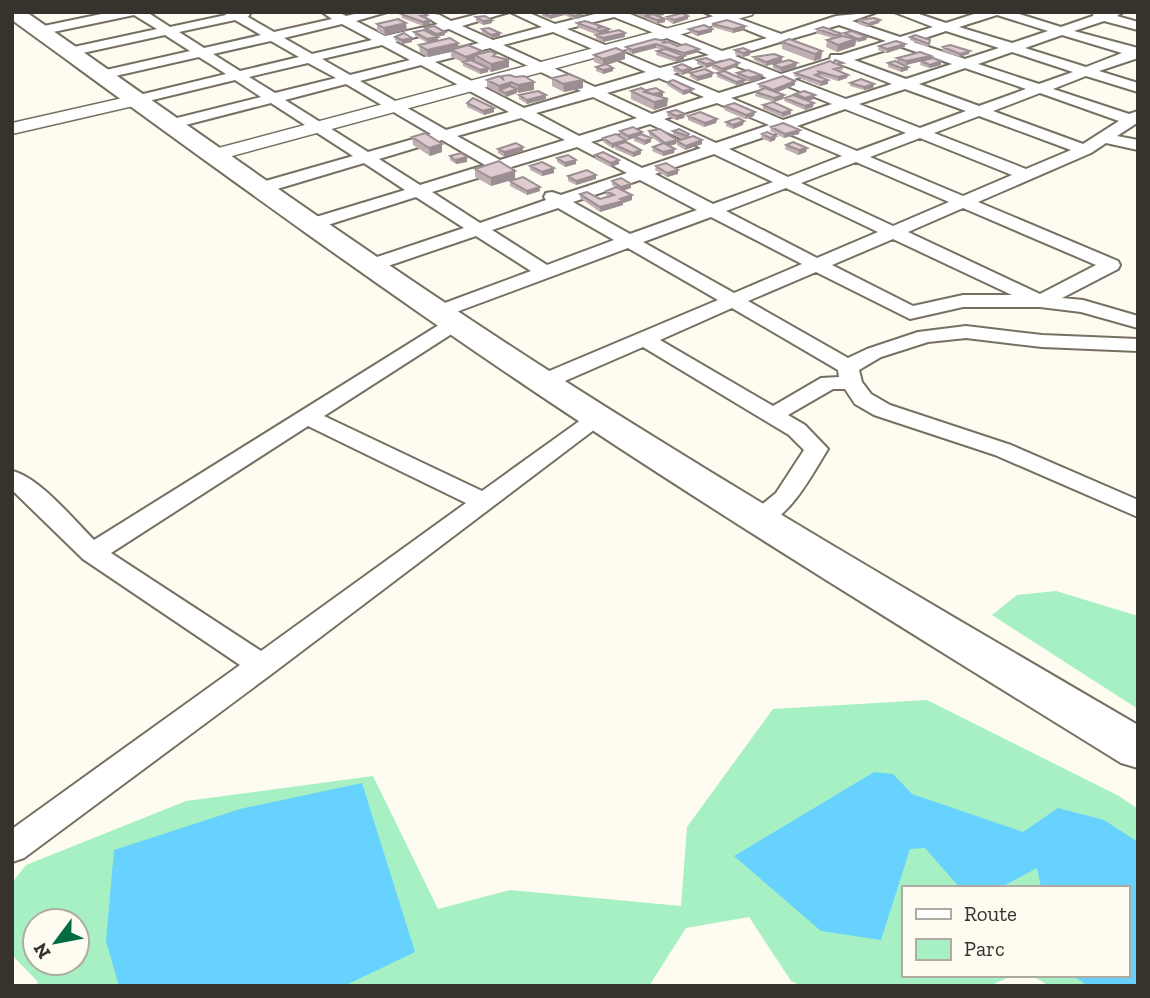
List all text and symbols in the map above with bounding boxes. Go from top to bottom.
legend [902,886,1129,977]
text: Route [964,901,1017,926]
north arrow [21,907,91,977]
text: Parc [964,936,1005,961]
text: N [28,939,56,963]

